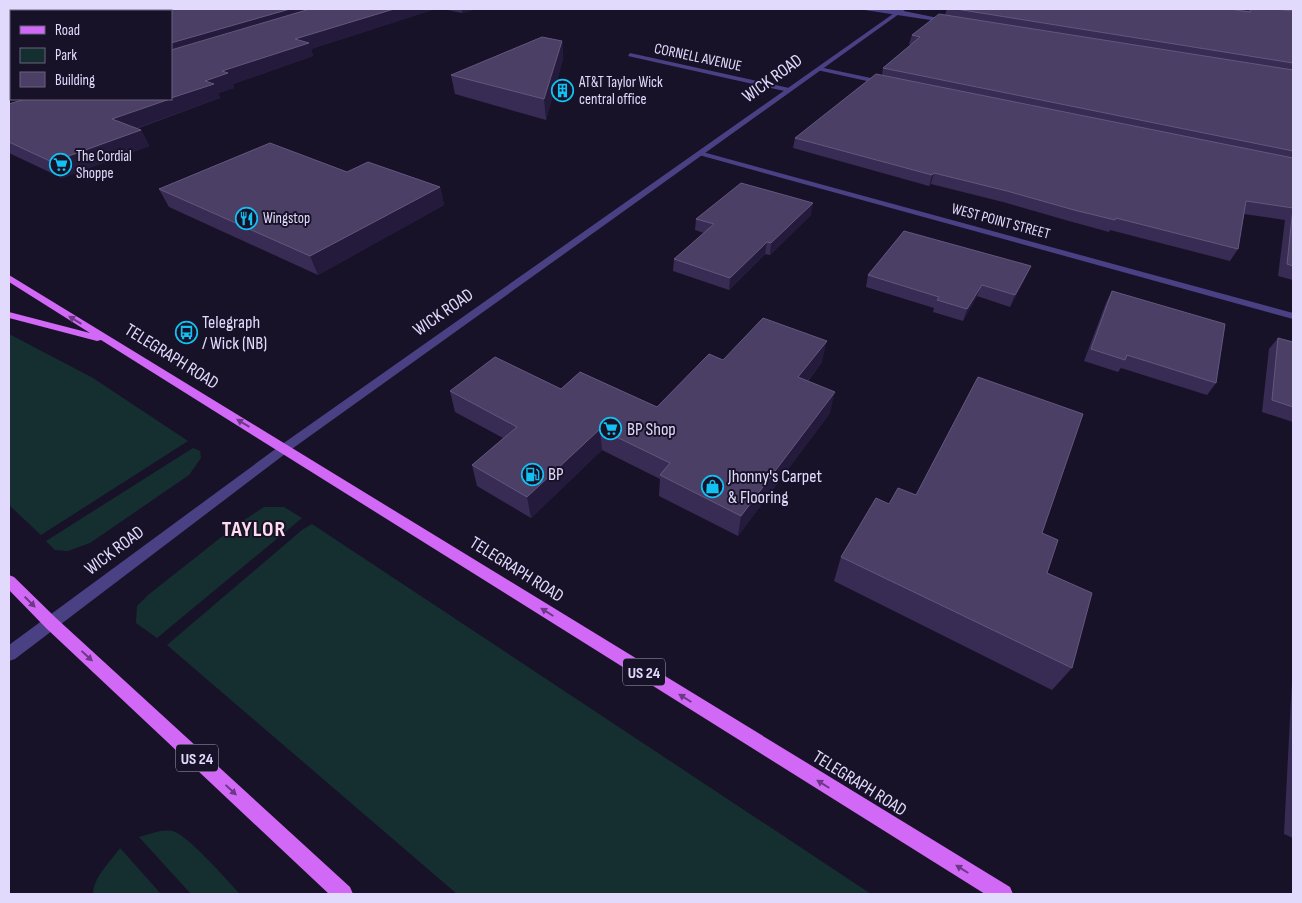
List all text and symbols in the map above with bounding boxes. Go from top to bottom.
legend [10,10,172,100]
text: Road [55,21,80,40]
street label: CORNELL AVENUE [652,39,743,76]
text: Park [55,46,77,65]
street label: WICK ROAD [738,50,806,107]
text: Building [55,71,95,90]
place label: AT&T Taylor Wick central office [578,73,663,109]
building icon: AT&T Taylor Wick central office [551,79,575,103]
place label: The Cordial Shoppe [76,147,132,183]
supermarket icon: The Cordial Shoppe [48,153,72,177]
street label: WEST POINT STREET [949,199,1052,244]
restaurant icon: Wingstop [235,206,259,230]
place label: Wingstop [263,209,310,228]
street label: WICK ROAD [409,284,477,341]
place label: Telegraph / Wick (NB) [202,312,267,354]
one-way arrow [68,315,81,324]
street label: TELEGRAPH ROAD [121,319,223,394]
bus stop icon: Telegraph / Wick (NB) [174,320,198,344]
supermarket icon: BP Shop [599,417,623,441]
one-way arrow [236,418,249,427]
place label: BP Shop [627,419,676,440]
fuel station icon: BP [520,462,544,486]
place label: BP [548,464,564,485]
place label: Jhonny's Carpet & Flooring [727,466,822,508]
shop icon: Jhonny's Carpet & Flooring [700,474,724,498]
district label: TAYLOR [222,516,286,543]
street label: WICK ROAD [81,521,148,579]
street label: TELEGRAPH ROAD [466,532,568,607]
one-way arrow [24,596,36,608]
one-way arrow [541,607,554,617]
one-way arrow [80,650,92,662]
road number: US 24 [623,659,665,686]
one-way arrow [679,693,692,703]
road number: US 24 [176,744,218,771]
street label: TELEGRAPH ROAD [809,746,911,821]
one-way arrow [817,779,830,788]
one-way arrow [225,784,237,796]
one-way arrow [955,864,968,873]

